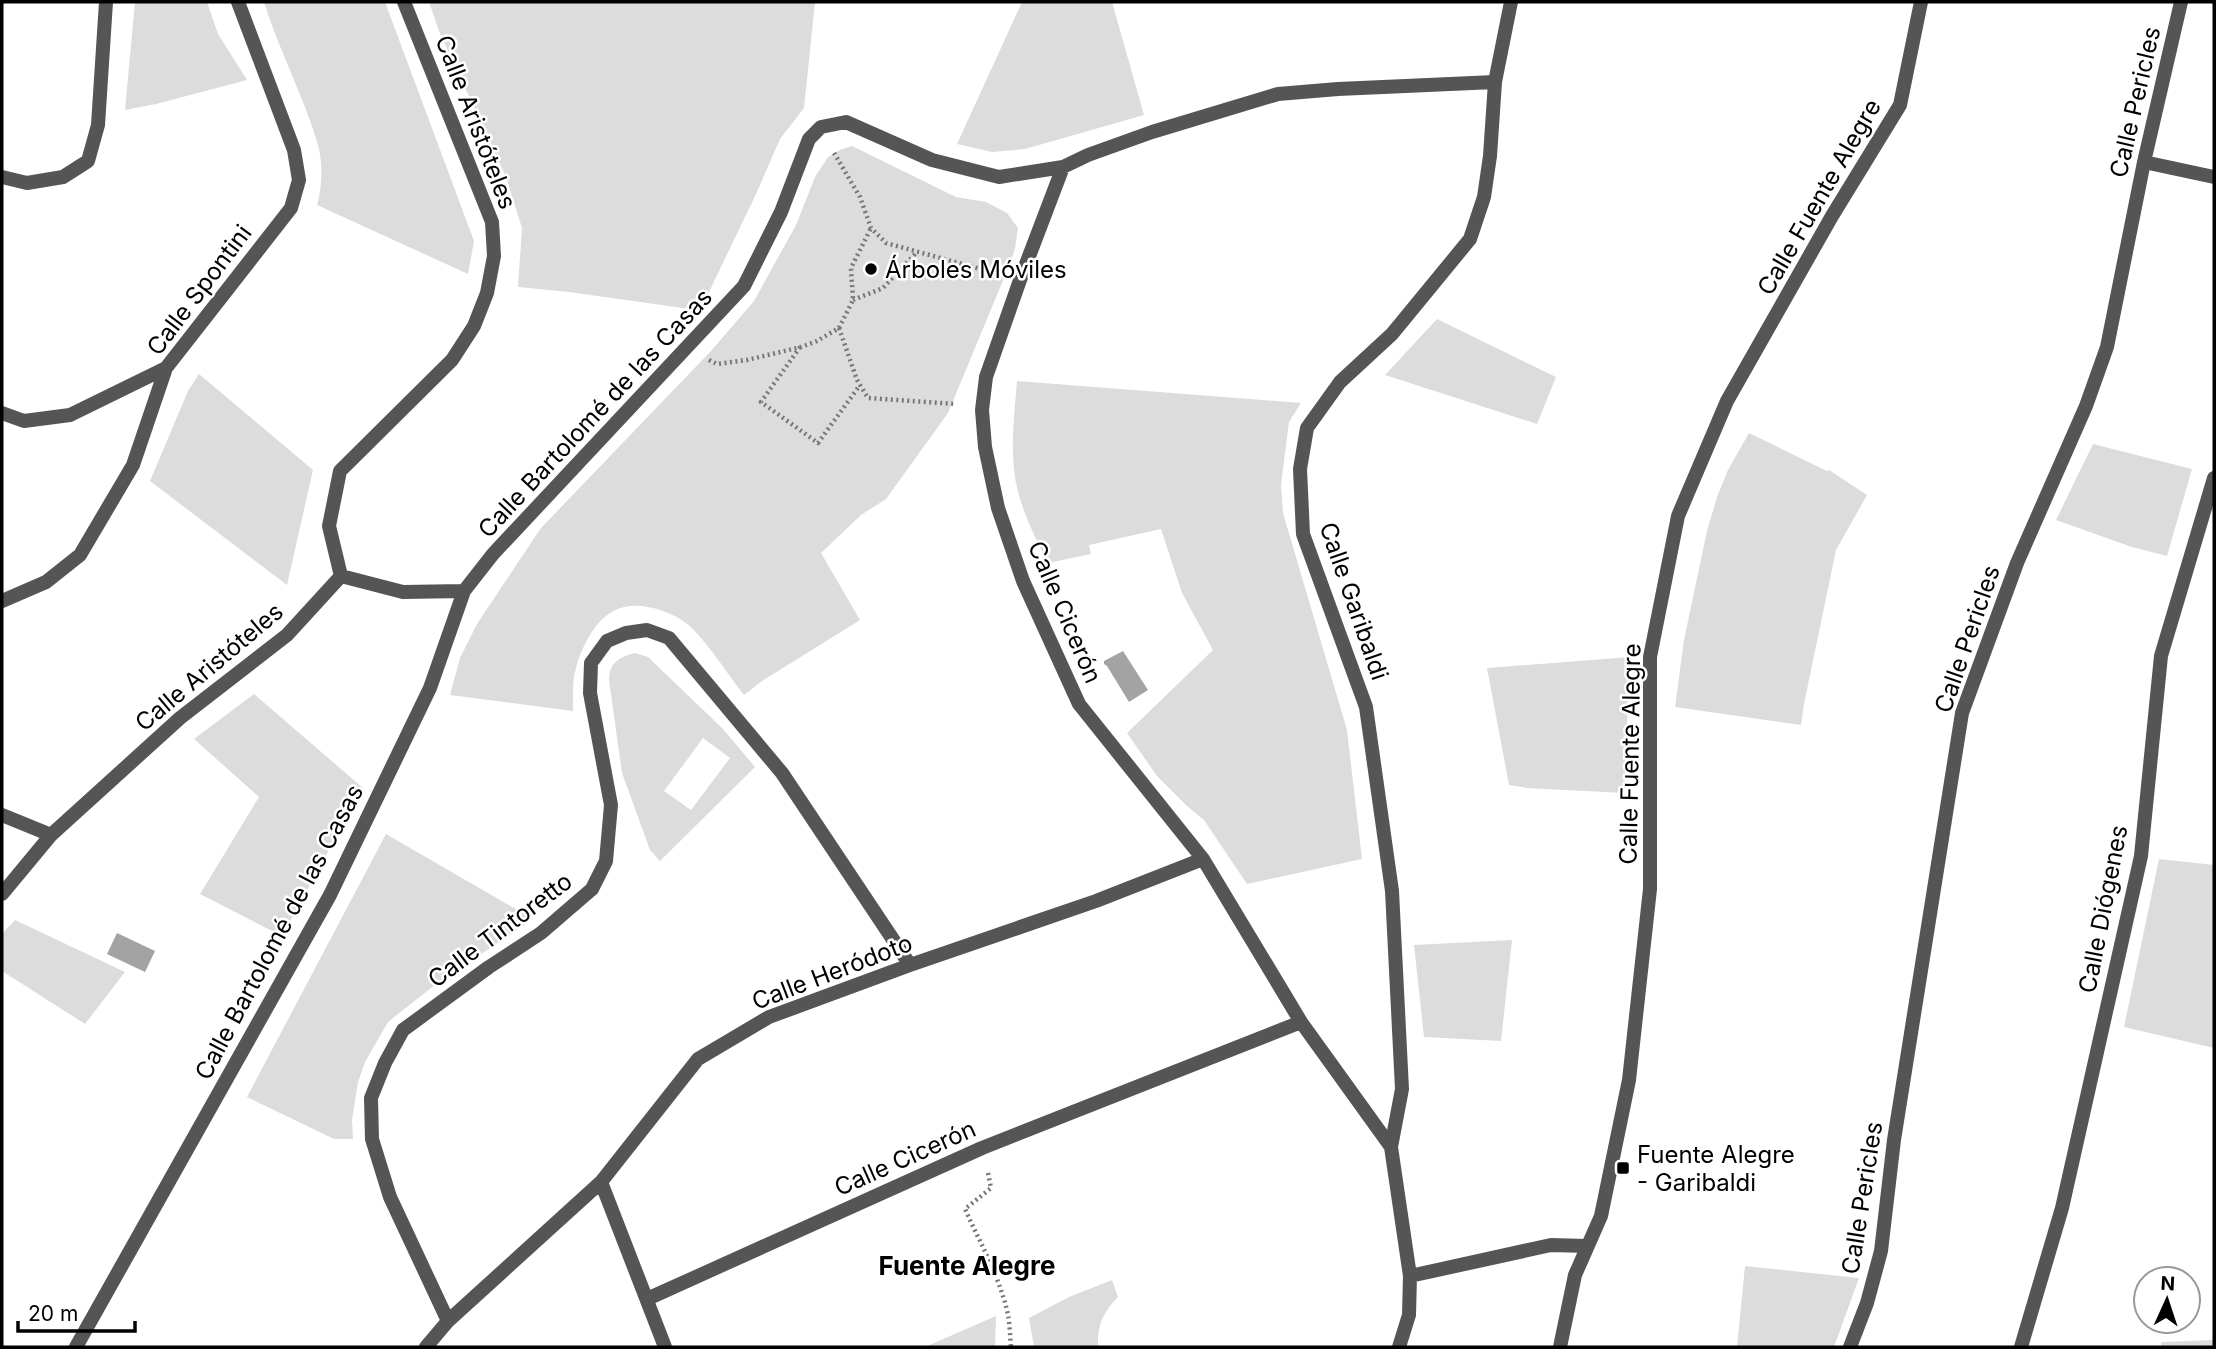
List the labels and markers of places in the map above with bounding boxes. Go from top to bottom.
place label: Árboles Móviles [885,254,1067,284]
marker: Árboles Móviles [863,261,879,277]
place label: Fuente Alegre - Garibaldi [1637,1140,1795,1197]
marker: Fuente Alegre - Garibaldi [1615,1160,1631,1176]

